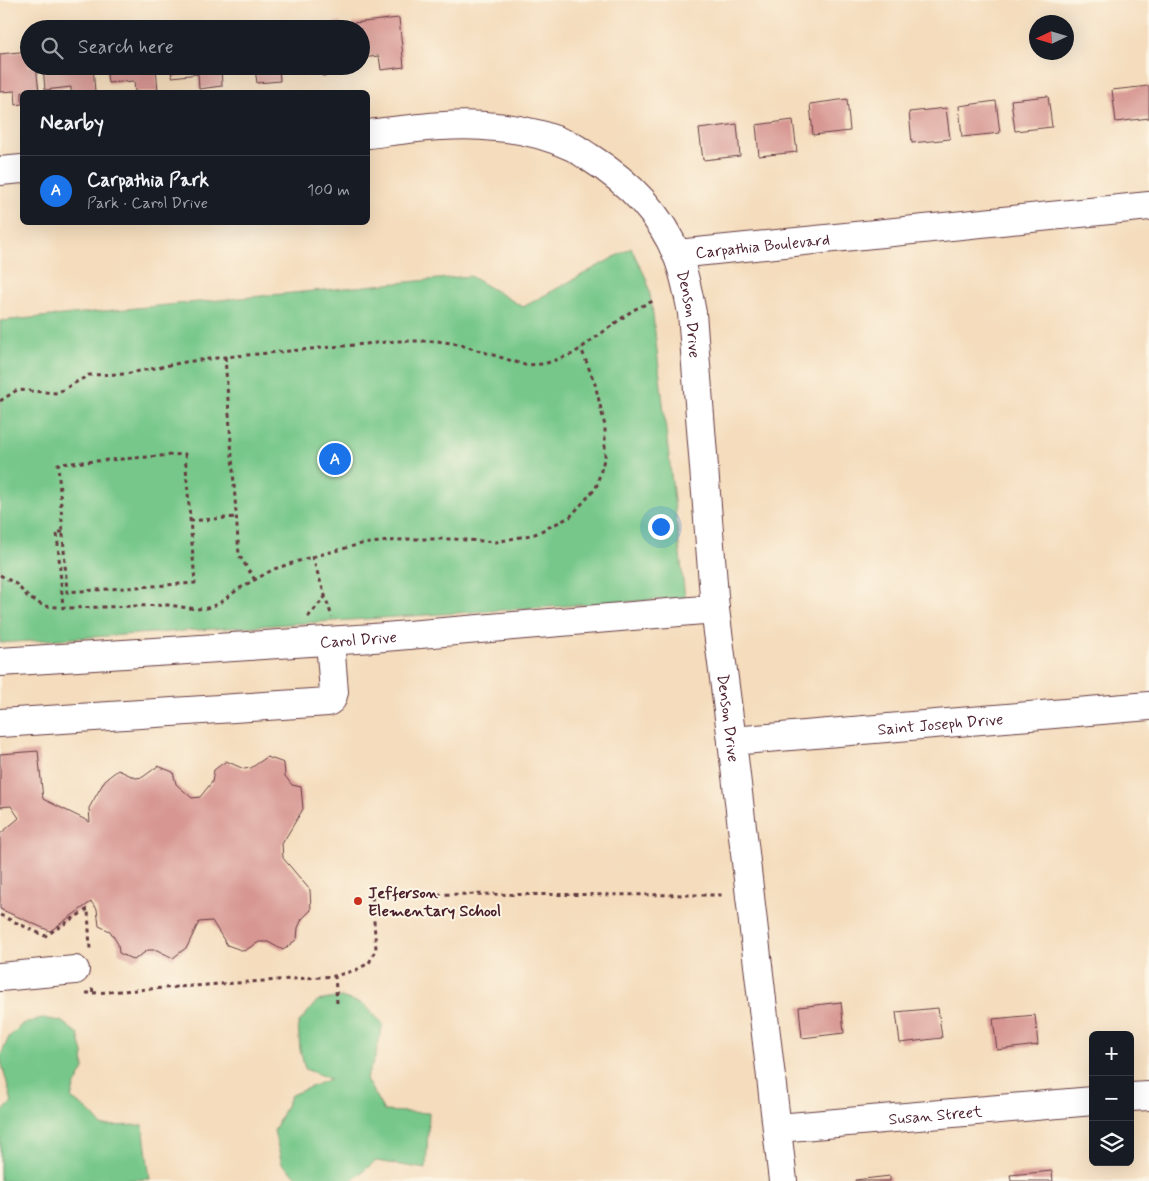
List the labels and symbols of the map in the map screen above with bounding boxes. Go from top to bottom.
north arrow [1029,15,1074,60]
street label: Carpathia Boulevard [694,230,831,264]
street label: Denson Drive [671,268,704,359]
pin: A [319,440,351,478]
your location [648,514,674,540]
street label: Carol Drive [319,627,398,653]
street label: Denson Drive [711,673,743,763]
street label: Saint Joseph Drive [877,709,1004,741]
place label: Jefferson Elementary School [368,883,501,922]
marker: Jefferson Elementary School [352,895,364,907]
street label: Susan Street [888,1101,984,1130]

